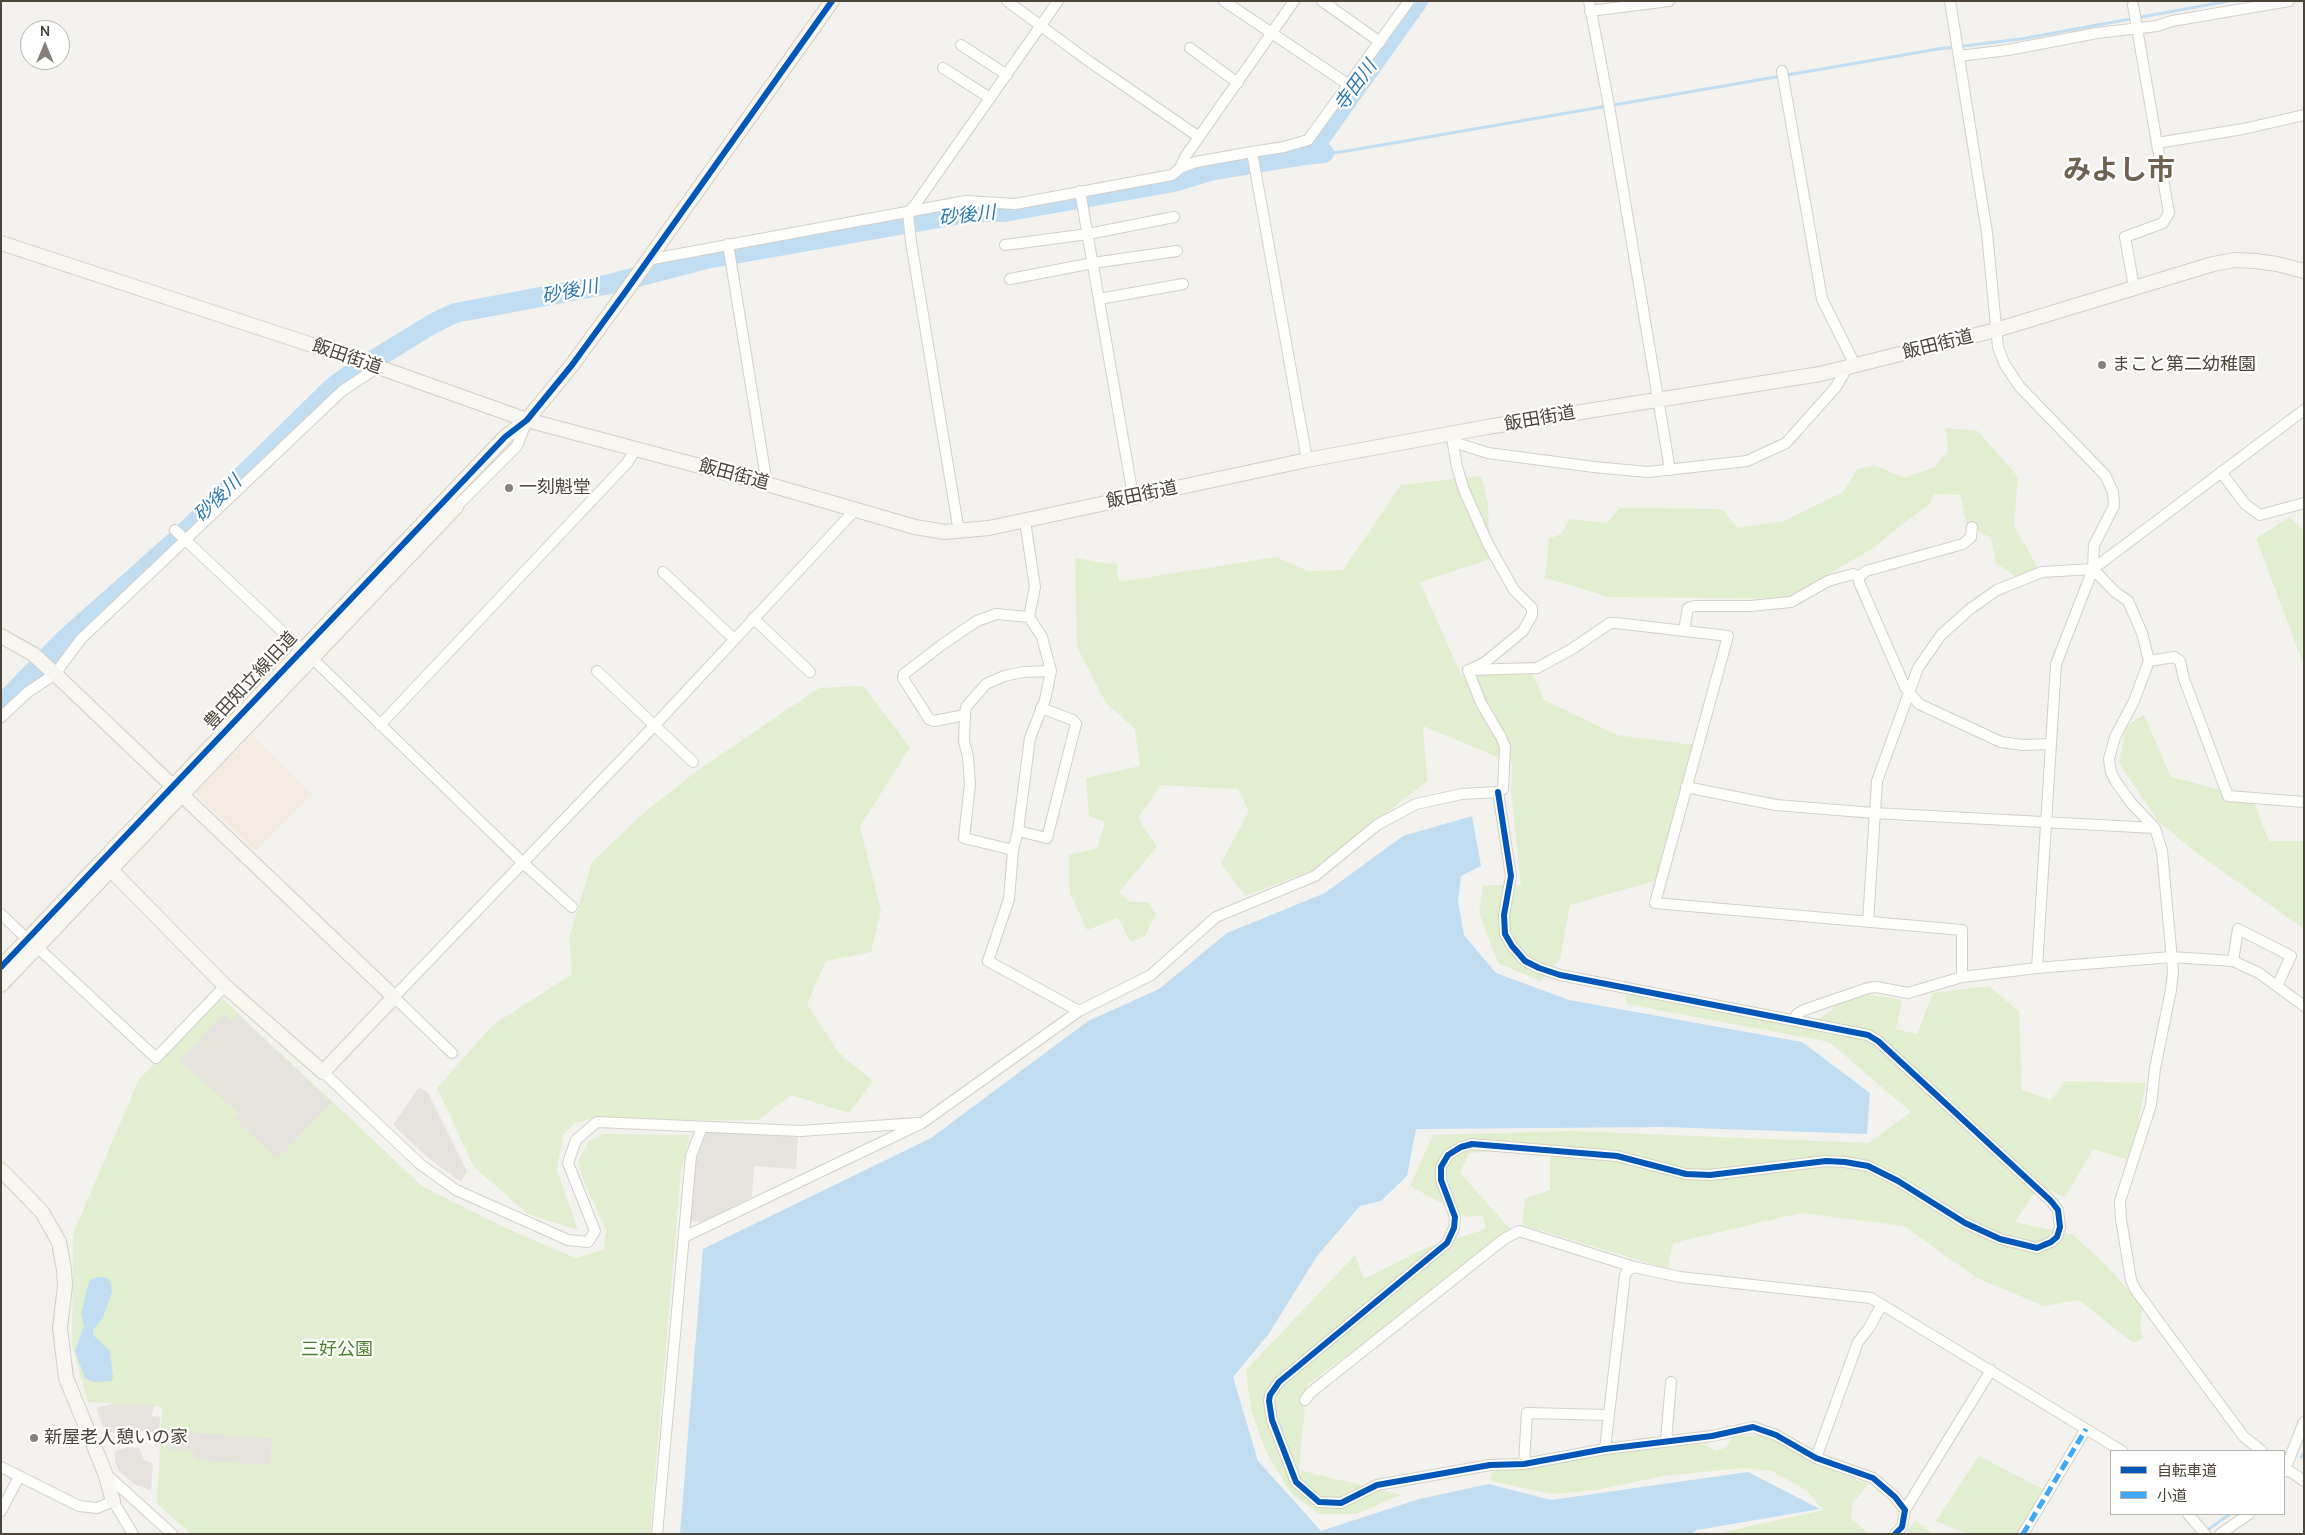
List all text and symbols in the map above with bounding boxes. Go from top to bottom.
north arrow [20,20,70,70]
text: N [40,21,50,40]
water label: 寺田川 [1330,56,1382,116]
district label: みよし市 [2063,154,2175,188]
water label: 砂後川 [937,202,997,230]
water label: 砂後川 [540,275,600,309]
street label: 飯田街道 [1900,326,1976,364]
street label: 飯田街道 [309,335,385,379]
place label: まこと第二幼稚園 [2112,354,2256,376]
marker: まこと第二幼稚園 [2096,359,2108,371]
street label: 飯田街道 [1503,402,1577,436]
street label: 飯田街道 [696,455,772,495]
water label: 砂後川 [190,471,246,527]
place label: 一刻魁堂 [519,477,591,499]
street label: 飯田街道 [1105,477,1179,513]
marker: 一刻魁堂 [503,482,515,494]
street label: 豊田知立線旧道 [200,628,302,734]
park label: 三好公園 [301,1339,373,1361]
place label: 新屋老人憩いの家 [44,1427,188,1449]
marker: 新屋老人憩いの家 [28,1432,40,1444]
legend [2110,1450,2285,1515]
text: 自転車道 [2157,1460,2217,1481]
text: 小道 [2157,1485,2187,1506]

